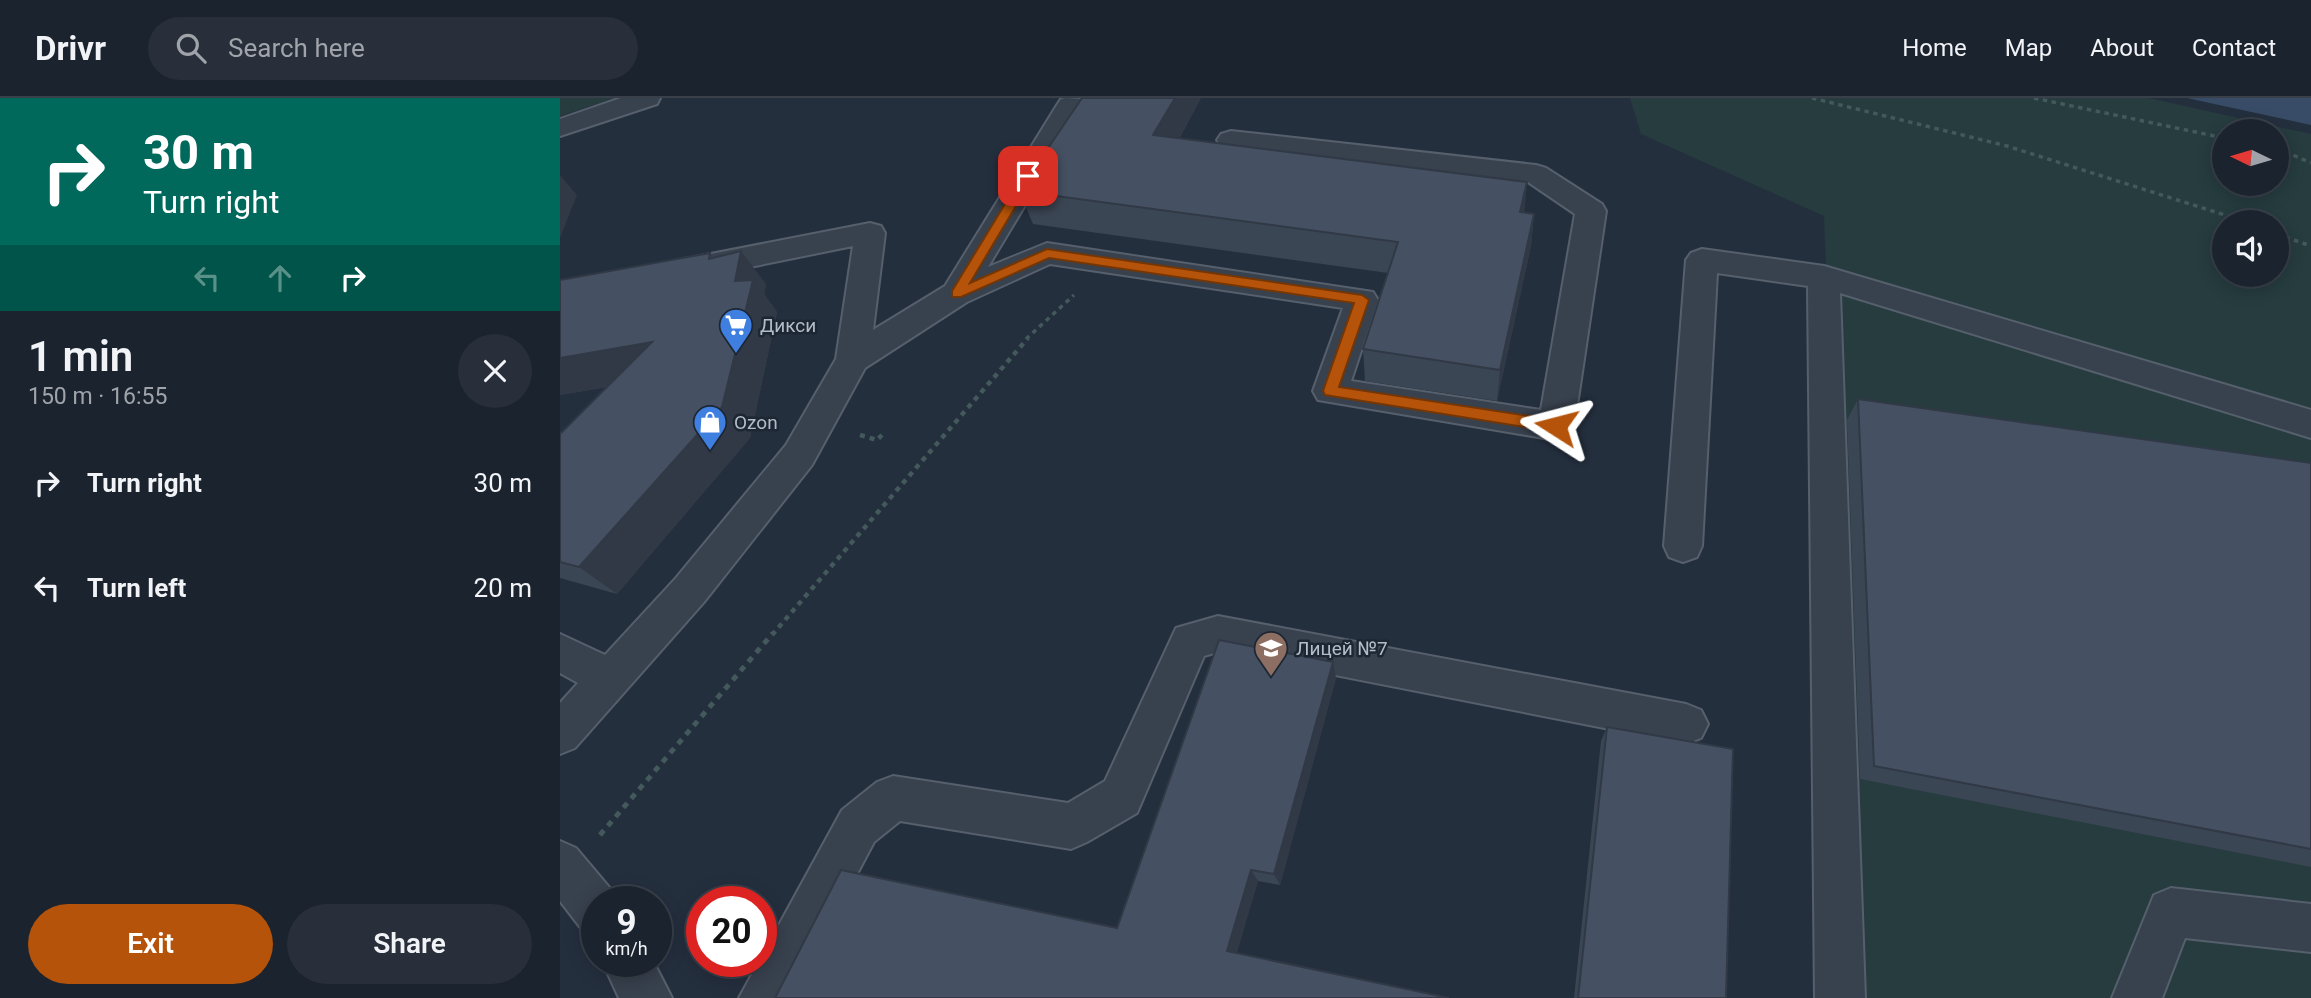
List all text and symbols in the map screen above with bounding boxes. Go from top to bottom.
search box [148,17,638,80]
text: Drivr [35,29,106,68]
icon: search [172,29,210,67]
text: Search here [228,33,365,63]
text: Home [1902,34,1967,62]
text: Map [2005,34,2052,62]
text: About [2090,34,2154,62]
text: Contact [2192,34,2276,62]
north arrow [2212,119,2289,196]
map controls [2212,119,2289,287]
text: 30 m [143,124,254,181]
icon: right [28,126,119,217]
pin [998,146,1058,206]
icon: arrive [1009,157,1047,195]
text: Turn right [143,183,279,221]
button: sound [2212,210,2289,287]
icon: left [188,259,226,297]
icon: ahead [261,259,299,297]
icon: right [334,259,372,297]
supermarket icon: Дикси [717,306,755,355]
place label: Дикси [760,314,816,337]
text: 1 min [28,332,133,381]
button: close [458,334,532,408]
text: 150 m · 16:55 [28,383,167,410]
position arrow [1519,389,1593,463]
shop icon: Ozon [691,403,729,452]
place label: Ozon [734,411,778,434]
icon: right [28,464,66,502]
text: Turn right [87,468,202,498]
text: 30 m [474,468,532,498]
icon: left [28,569,66,607]
text: Turn left [87,573,186,603]
text: 20 m [474,573,532,603]
school or university icon: Лицей №7 [1252,629,1290,678]
place label: Лицей №7 [1296,637,1388,660]
speed limit sign: 20 [686,886,777,977]
text: 9 [616,902,637,943]
button: Exit [28,904,273,984]
button: Share [287,904,532,984]
text: km/h [605,938,648,959]

